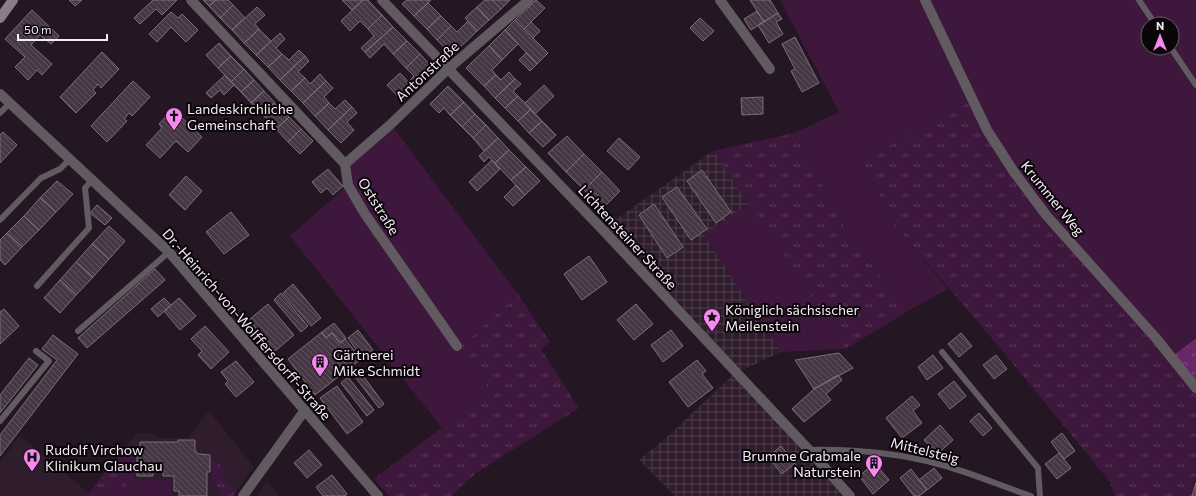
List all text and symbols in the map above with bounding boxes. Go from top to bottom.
scale bar [18,16,107,42]
north arrow [1140,16,1180,56]
text: N [1156,19,1164,32]
text: 50 m [24,22,52,36]
street label: Antonstraße [392,37,462,105]
place label: Landeskirchliche Gemeinschaft [187,100,293,133]
church icon: Landeskirchliche Gemeinschaft [164,106,184,131]
street label: Krummer Weg [1018,157,1089,239]
street label: Oststraße [355,174,403,238]
street label: Lichtensteiner Straße [575,181,681,293]
street label: Dr.-Heinrich-von-Wolffersdorff-Straße [159,225,335,423]
place label: Königlich sächsischer Meilenstein [725,301,859,334]
place icon: Königlich sächsischer Meilenstein [702,307,722,332]
place label: Gärtnerei Mike Schmidt [333,346,420,379]
building icon: Gärtnerei Mike Schmidt [310,352,330,377]
street label: Mittelsteig [889,433,961,467]
place label: Rudolf Virchow Klinikum Glauchau [45,441,163,474]
hospital icon: Rudolf Virchow Klinikum Glauchau [22,447,42,472]
place label: Brumme Grabmale Naturstein [742,447,861,480]
building icon: Brumme Grabmale Naturstein [864,453,884,478]

